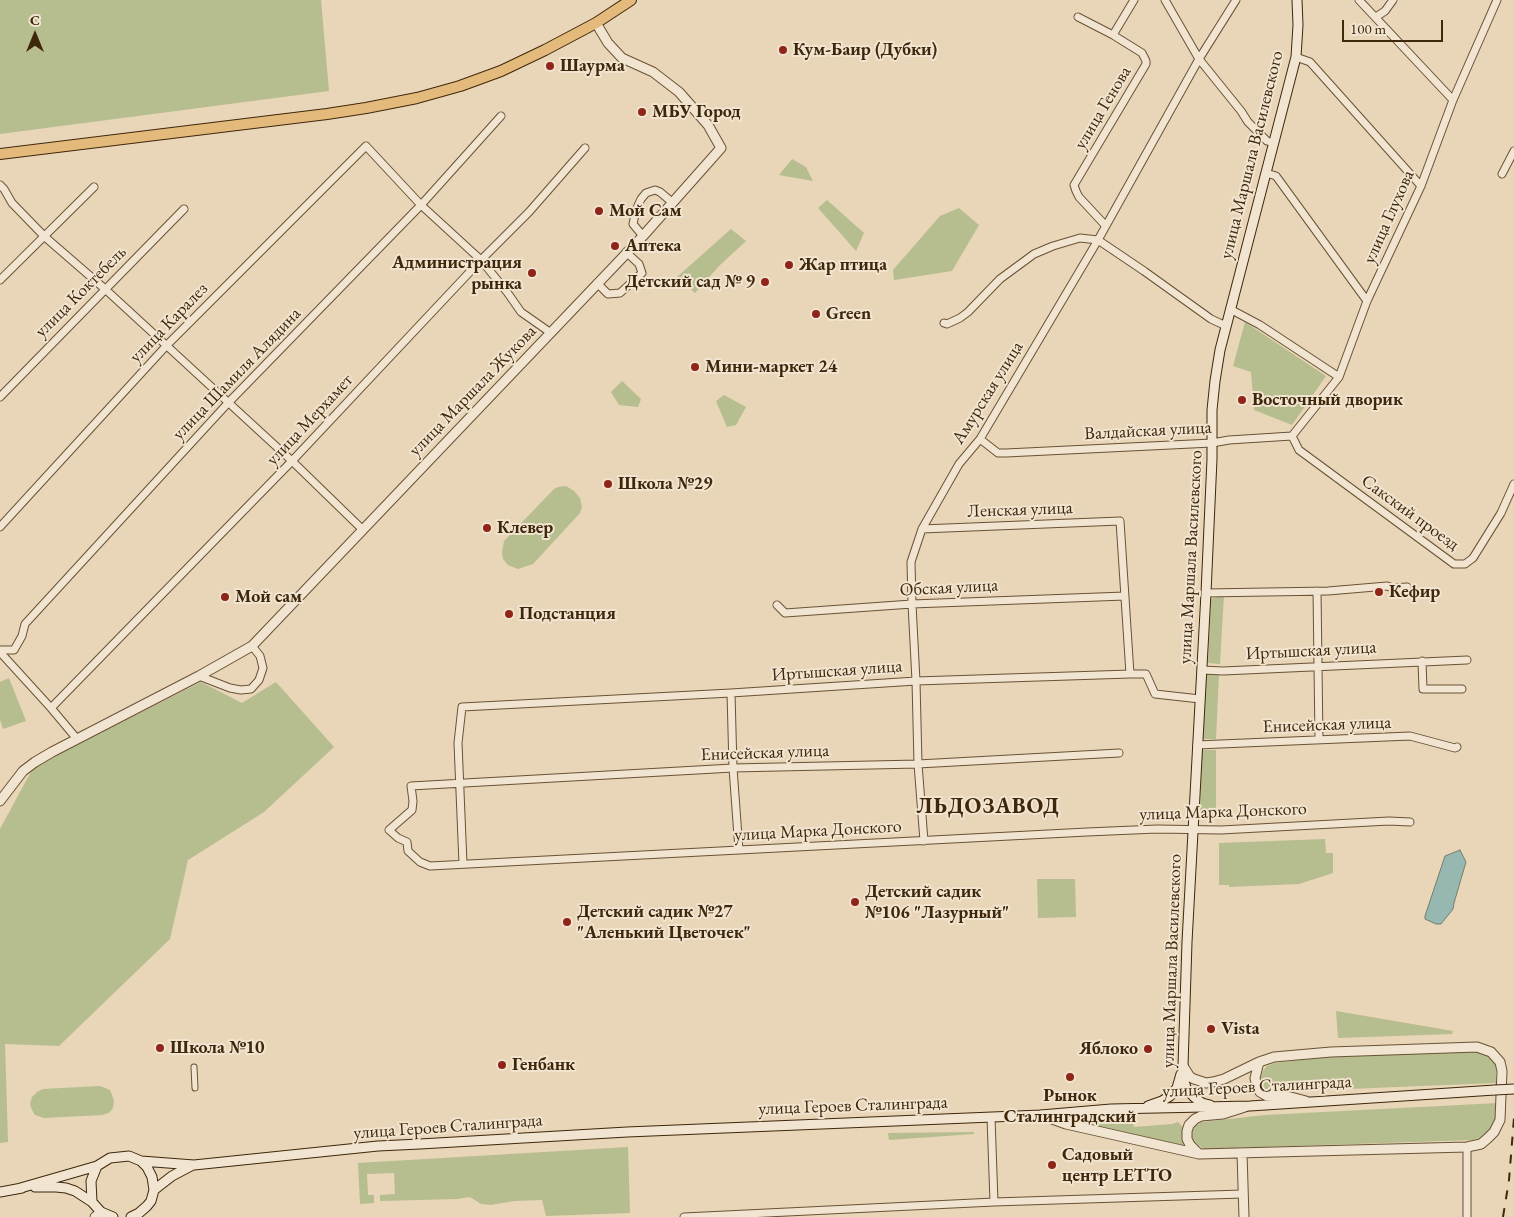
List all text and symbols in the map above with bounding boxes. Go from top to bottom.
north arrow [10,10,60,60]
scale bar [1344,10,1445,42]
text: С [30,11,40,29]
text: 100 m [1350,19,1386,38]
place label: Кум-Баир (Дубки) [793,39,937,61]
marker: Кум-Баир (Дубки) [777,44,789,56]
street label: улица Маршала Василевского [1216,48,1288,262]
place label: Шаурма [560,55,625,77]
marker: Шаурма [544,60,556,72]
street label: улица Генова [1070,62,1136,154]
place label: МБУ Город [652,101,741,123]
marker: МБУ Город [636,106,648,118]
street label: улица Глухова [1359,167,1419,267]
place label: Мой Сам [609,200,682,222]
marker: Мой Сам [593,205,605,217]
place label: Аптека [625,235,681,257]
marker: Аптека [609,240,621,252]
street label: улица Коктебель [31,242,131,342]
place label: Администрация рынка [392,252,522,294]
place label: Жар птица [799,254,887,276]
marker: Жар птица [783,259,795,271]
marker: Администрация рынка [526,267,538,279]
place label: Детский сад № 9 [625,271,755,293]
marker: Детский сад № 9 [759,276,771,288]
street label: улица Каралез [125,278,213,368]
street label: улица Шамиля Алядина [168,303,306,445]
place label: Green [826,303,871,325]
marker: Green [810,308,822,320]
street label: улица Маршала Жукова [405,321,541,461]
street label: Амурская улица [948,338,1028,448]
place label: Мини-маркет 24 [705,356,837,378]
marker: Мини-маркет 24 [689,361,701,373]
street label: улица Мерхамет [262,370,358,470]
place label: Восточный дворик [1252,389,1403,411]
marker: Восточный дворик [1236,394,1248,406]
street label: Валдайская улица [1084,417,1212,445]
street label: улица Маршала Василевского [1175,449,1207,665]
street label: Сакский проезд [1357,470,1463,556]
place label: Школа №29 [618,473,712,495]
marker: Школа №29 [602,478,614,490]
street label: Ленская улица [967,497,1073,523]
place label: Клевер [497,517,553,539]
marker: Клевер [481,522,493,534]
street label: Обская улица [899,575,999,601]
place label: Кефир [1389,581,1440,603]
place label: Мой сам [235,586,302,608]
marker: Кефир [1373,586,1385,598]
marker: Мой сам [219,591,231,603]
place label: Подстанция [519,603,616,625]
marker: Подстанция [503,608,515,620]
street label: Иртышская улица [1245,637,1377,665]
street label: Иртышская улица [771,656,903,686]
street label: Енисейская улица [1262,712,1392,738]
street label: Енисейская улица [700,740,830,766]
district label: ЛЬДОЗАВОД [915,794,1061,820]
street label: улица Марка Донского [1139,798,1307,826]
street label: улица Марка Донского [734,816,902,846]
street label: улица Маршала Василевского [1157,854,1187,1068]
place label: Детский садик №106 "Лазурный" [865,881,1009,924]
marker: Детский садик №106 "Лазурный" [849,896,861,908]
place label: Детский садик №27 "Аленький Цветочек" [577,901,751,944]
marker: Детский садик №27 "Аленький Цветочек" [561,916,573,928]
place label: Vista [1221,1018,1260,1040]
marker: Vista [1205,1023,1217,1035]
place label: Школа №10 [170,1037,264,1059]
place label: Яблоко [1079,1038,1138,1060]
marker: Школа №10 [154,1042,166,1054]
marker: Яблоко [1142,1043,1154,1055]
place label: Генбанк [512,1054,575,1076]
marker: Генбанк [496,1059,508,1071]
marker: Рынок Сталинградский [1064,1071,1076,1083]
street label: улица Героев Сталинграда [1162,1071,1352,1103]
place label: Рынок Сталинградский [1004,1085,1136,1128]
street label: улица Героев Сталинграда [758,1092,948,1120]
street label: улица Героев Сталинграда [353,1110,543,1144]
place label: Садовый центр LETTO [1062,1144,1172,1186]
marker: Садовый центр LETTO [1046,1159,1058,1171]

